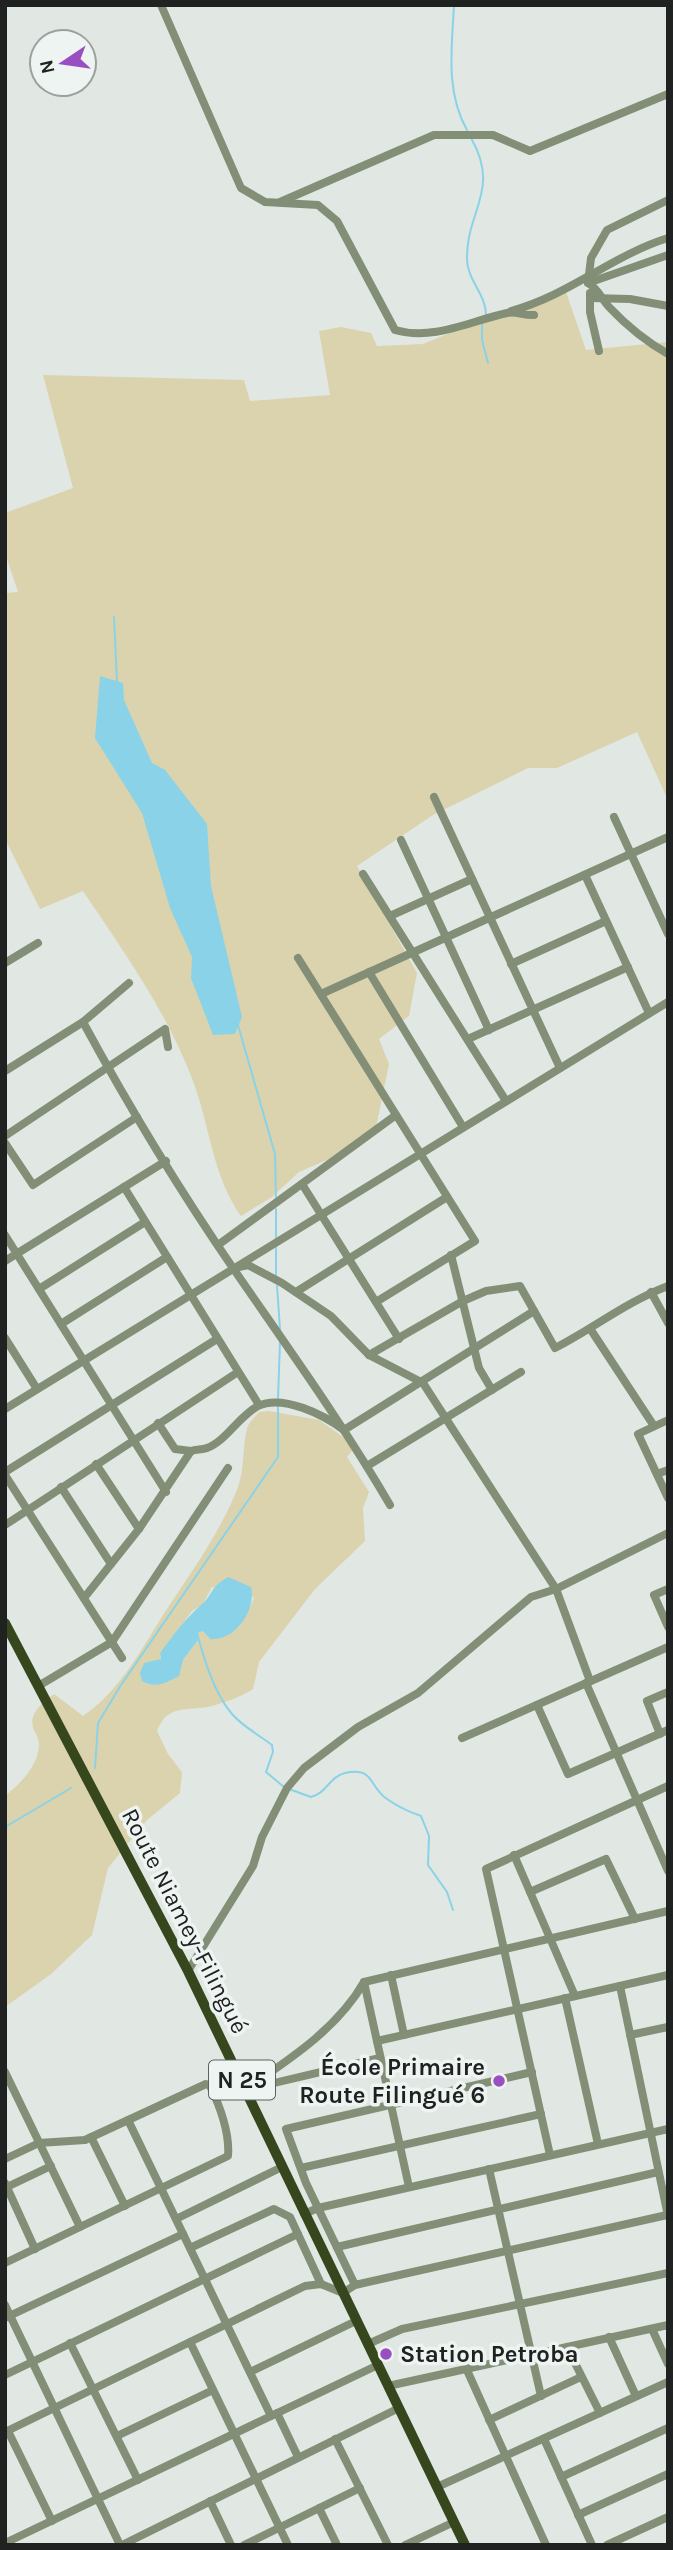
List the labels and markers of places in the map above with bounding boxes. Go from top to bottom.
place label: École Primaire Route Filingué 6 [299,2051,485,2109]
marker: École Primaire Route Filingué 6 [491,2073,507,2089]
place label: Station Petroba [400,2340,579,2368]
marker: Station Petroba [378,2346,394,2362]

